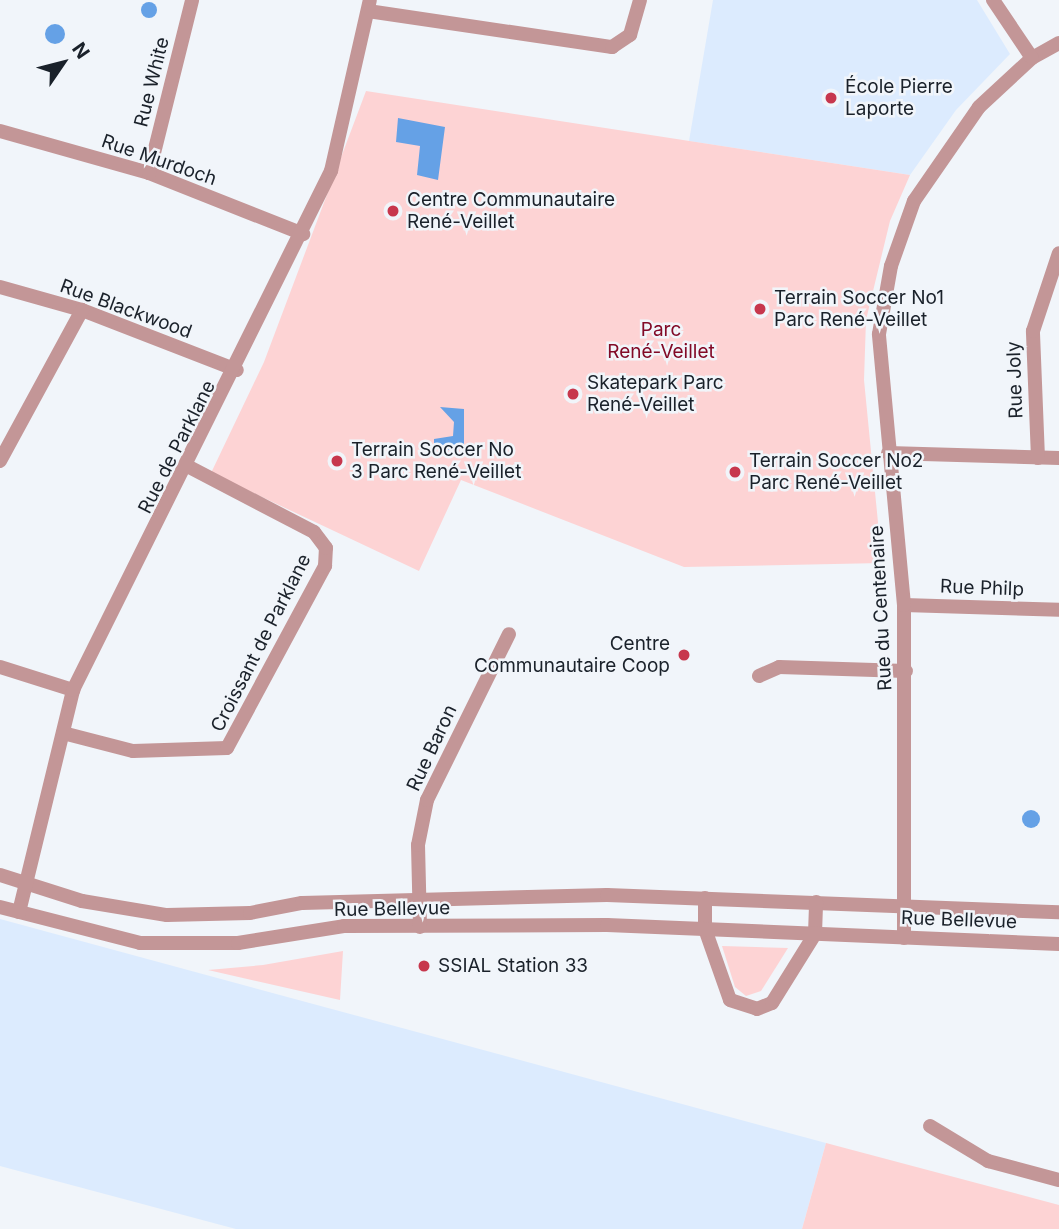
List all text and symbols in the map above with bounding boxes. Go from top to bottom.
north arrow [28,28,98,98]
street label: Rue White [130,35,174,129]
text: N [67,38,94,63]
place label: École Pierre Laporte [845,76,953,120]
marker: École Pierre Laporte [823,90,839,106]
street label: Rue Murdoch [98,130,220,190]
place label: Centre Communautaire René-Veillet [407,189,615,233]
marker: Centre Communautaire René-Veillet [385,203,401,219]
street label: Rue Blackwood [57,275,195,343]
place label: Terrain Soccer No1 Parc René-Veillet [774,287,944,331]
marker: Terrain Soccer No1 Parc René-Veillet [752,301,768,317]
park label: Parc René-Veillet [607,319,715,363]
street label: Rue Joly [1002,341,1028,419]
place label: Skatepark Parc René-Veillet [587,372,724,416]
street label: Rue de Parklane [134,377,220,517]
marker: Skatepark Parc René-Veillet [565,386,581,402]
place label: Terrain Soccer No 3 Parc René-Veillet [351,439,521,483]
place label: Terrain Soccer No2 Parc René-Veillet [749,450,923,494]
marker: Terrain Soccer No 3 Parc René-Veillet [329,453,345,469]
marker: Terrain Soccer No2 Parc René-Veillet [727,464,743,480]
street label: Rue du Centenaire [865,525,897,691]
street label: Croissant de Parklane [206,550,316,736]
street label: Rue Philp [940,575,1024,601]
place label: Centre Communautaire Coop [474,633,670,677]
marker: Centre Communautaire Coop [676,647,692,663]
street label: Rue Baron [402,701,462,795]
street label: Rue Bellevue [334,897,450,921]
street label: Rue Bellevue [900,907,1018,933]
place label: SSIAL Station 33 [438,955,588,977]
marker: SSIAL Station 33 [416,958,432,974]

